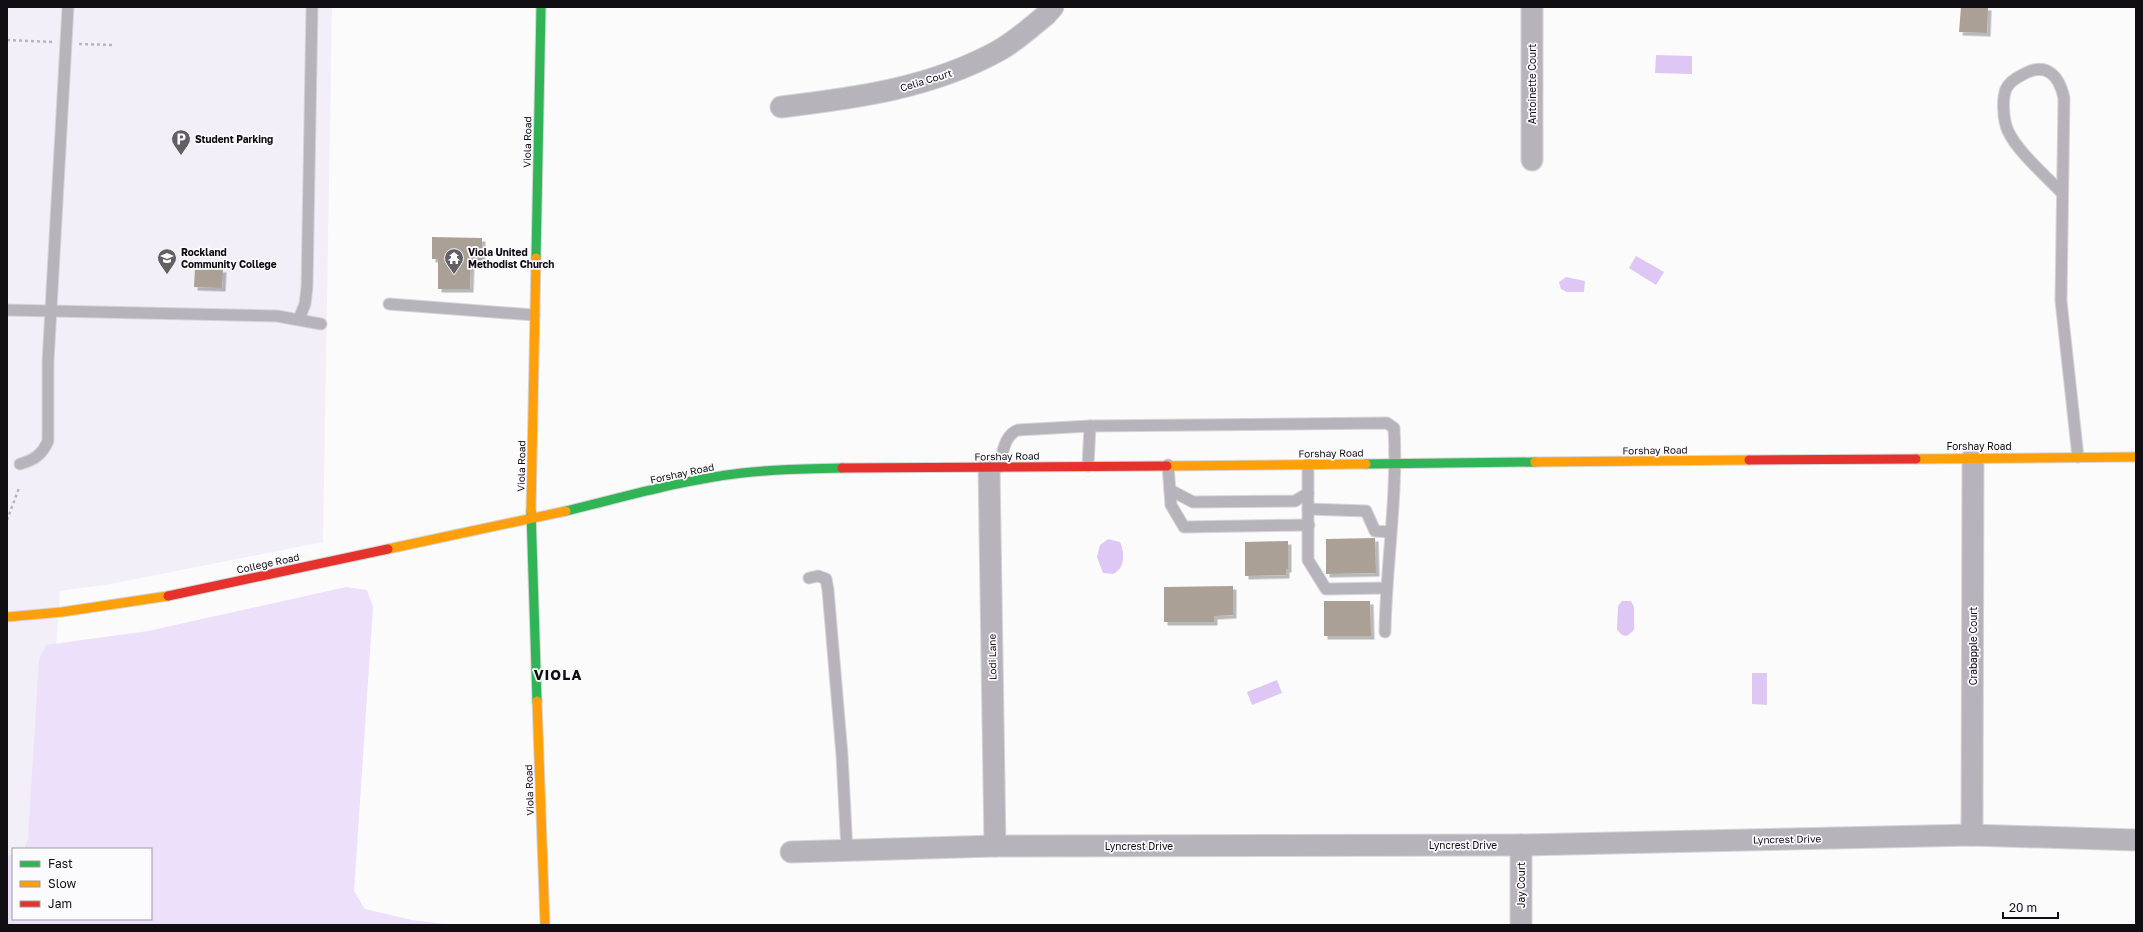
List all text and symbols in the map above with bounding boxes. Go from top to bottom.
street label: Antoinette Court [1526,44,1538,124]
street label: Celia Court [899,66,953,94]
street label: Viola Road [521,116,533,168]
parking icon: Student Parking [170,128,192,156]
place label: Student Parking [195,133,273,145]
place label: Rockland Community College [181,246,277,270]
place label: Viola United Methodist Church [468,246,554,270]
school or university icon: Rockland Community College [156,247,178,275]
temple icon: Viola United Methodist Church [443,247,465,275]
street label: Viola Road [515,440,527,492]
street label: Forshay Road [1946,440,2012,452]
street label: Forshay Road [1622,443,1688,457]
street label: Forshay Road [1298,446,1364,460]
street label: Forshay Road [974,449,1040,463]
street label: Forshay Road [649,460,715,486]
street label: College Road [236,550,300,576]
street label: Crabapple Court [1967,607,1979,685]
street label: Lodi Lane [986,634,998,680]
district label: VIOLA [534,666,582,683]
street label: Viola Road [522,764,536,816]
street label: Lyncrest Drive [1753,832,1821,846]
street label: Lyncrest Drive [1429,839,1497,851]
street label: Lyncrest Drive [1105,840,1173,852]
legend [12,848,152,920]
text: Fast [48,856,73,871]
street label: Jay Court [1515,862,1527,908]
text: Slow [48,876,76,891]
scale bar [2003,894,2058,920]
text: Jam [48,896,72,911]
text: 20 m [2009,900,2037,915]

